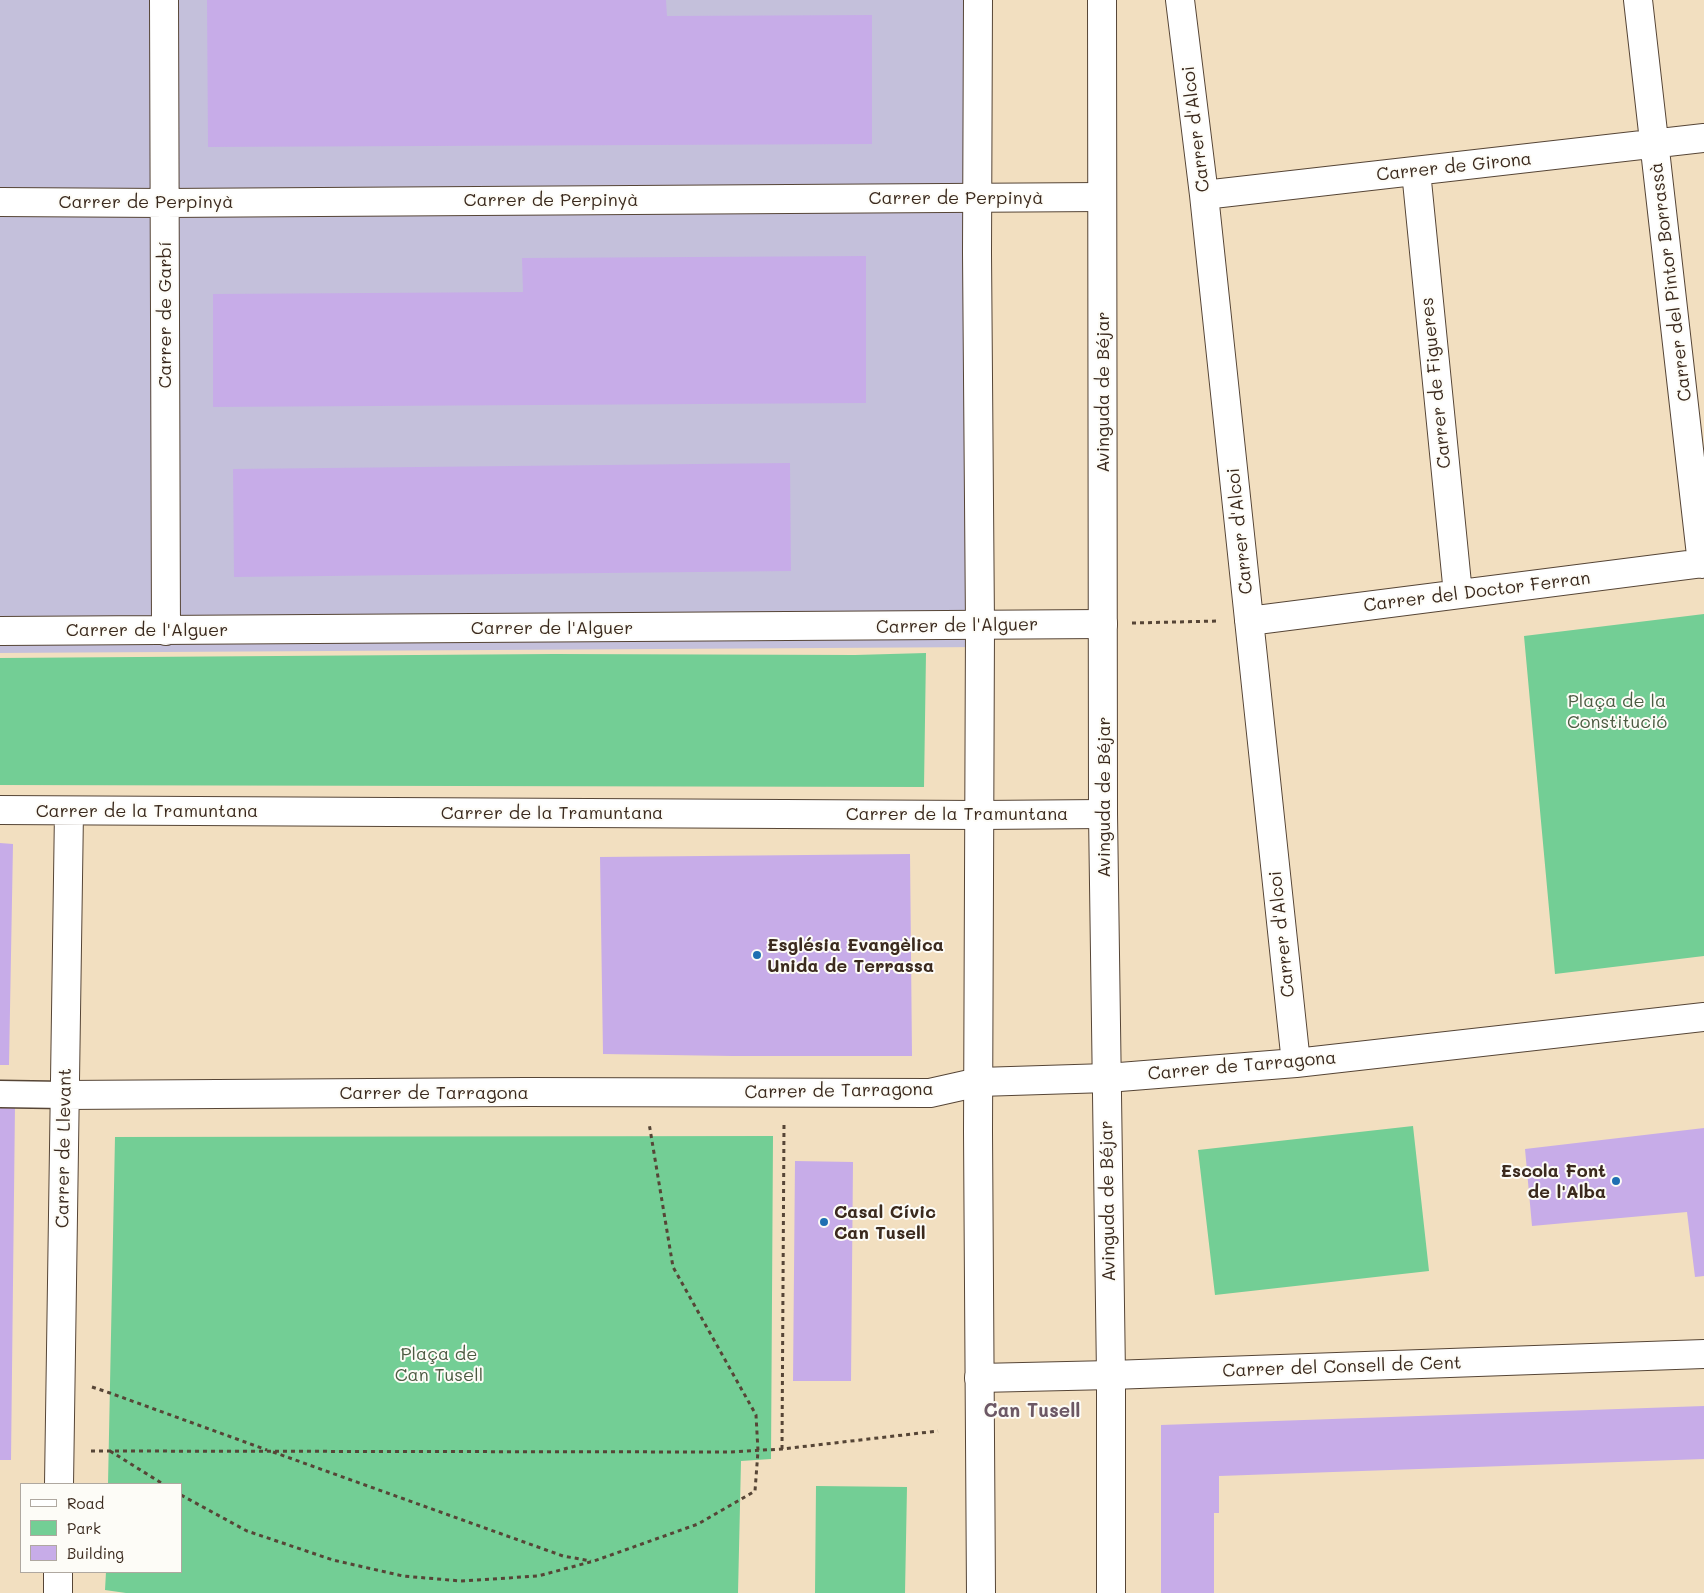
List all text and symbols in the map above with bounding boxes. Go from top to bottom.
street label: Carrer d'Alcoi [1178,65,1214,193]
street label: Carrer de Girona [1375,148,1533,186]
street label: Carrer del Pintor Borrassà [1646,161,1696,403]
street label: Carrer de Perpinyà [869,187,1043,209]
street label: Carrer de Perpinyà [464,189,638,211]
street label: Carrer de Perpinyà [59,191,233,213]
street label: Carrer de Garbí [154,241,176,389]
street label: Carrer de Figueres [1416,296,1456,470]
street label: Avinguda de Béjar [1092,311,1114,473]
street label: Carrer d'Alcoi [1223,467,1257,595]
street label: Carrer del Doctor Ferran [1362,567,1592,617]
street label: Carrer de l'Alguer [876,614,1038,638]
street label: Carrer de l'Alguer [471,617,633,639]
street label: Carrer de l'Alguer [66,619,228,641]
park label: Plaça de la Constitució [1567,690,1667,732]
street label: Avinguda de Béjar [1093,716,1115,878]
street label: Carrer de la Tramuntana [36,800,258,822]
street label: Carrer de la Tramuntana [441,802,663,824]
street label: Carrer de la Tramuntana [846,803,1068,825]
street label: Carrer d'Alcoi [1265,870,1299,998]
place label: Església Evangèlica Unida de Terrassa [767,934,944,976]
marker: Església Evangèlica Unida de Terrassa [751,949,763,961]
street label: Carrer de Tarragona [1147,1047,1337,1085]
street label: Carrer de Llevant [52,1068,76,1228]
street label: Carrer de Tarragona [744,1079,934,1103]
street label: Carrer de Tarragona [339,1082,529,1104]
street label: Avinguda de Béjar [1096,1120,1120,1282]
place label: Escola Font de l'Alba [1501,1160,1606,1202]
marker: Escola Font de l'Alba [1610,1175,1622,1187]
place label: Casal Cívic Can Tusell [834,1201,936,1244]
marker: Casal Cívic Can Tusell [818,1216,830,1228]
park label: Plaça de Can Tusell [395,1343,483,1386]
street label: Carrer del Consell de Cent [1222,1352,1462,1382]
district label: Can Tusell [984,1400,1080,1422]
legend [20,1483,182,1573]
text: Road [67,1493,104,1513]
text: Park [67,1518,101,1538]
text: Building [67,1543,124,1563]

